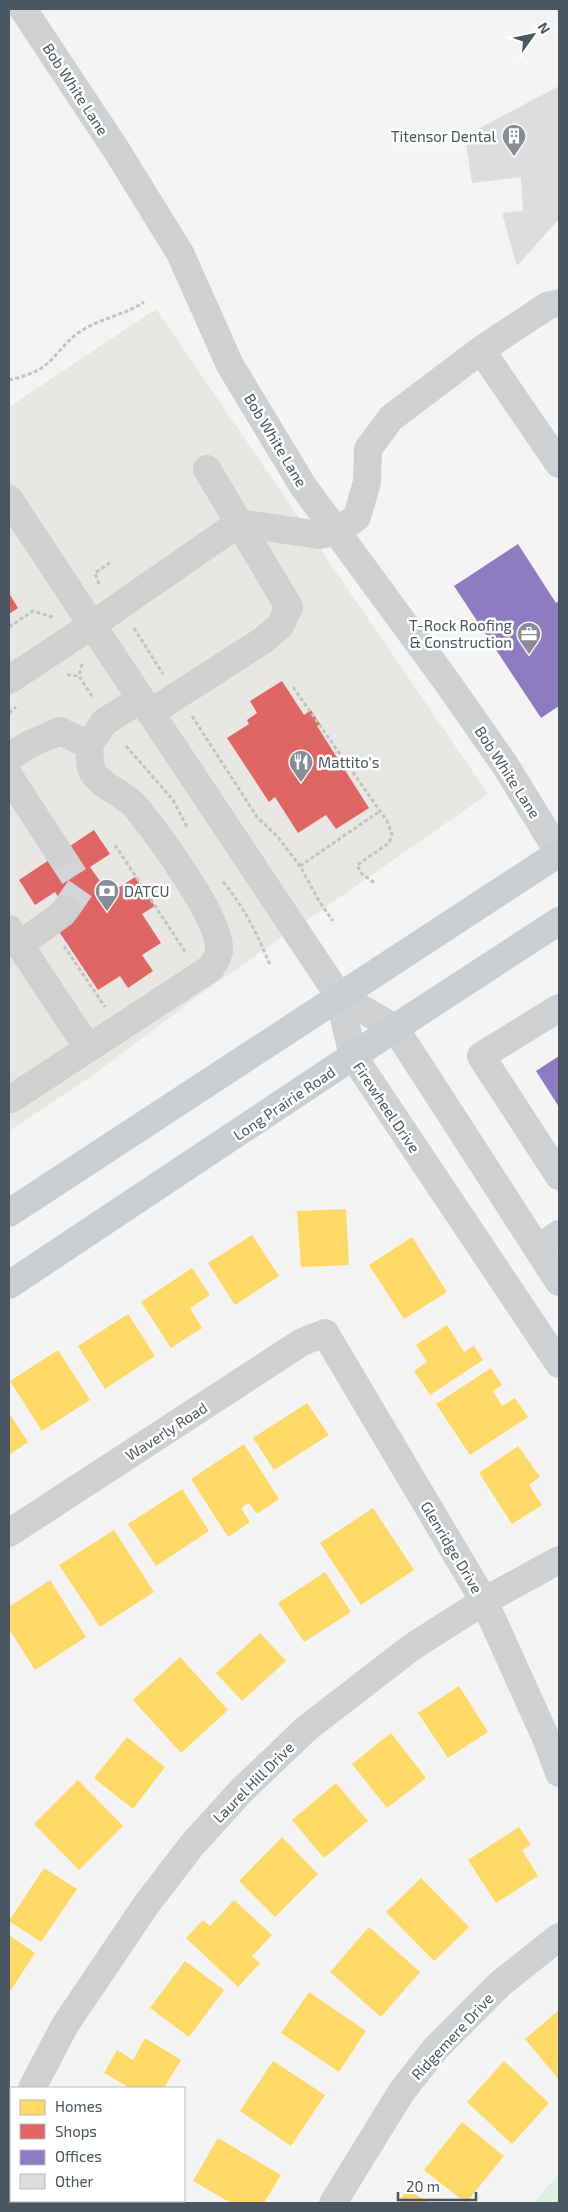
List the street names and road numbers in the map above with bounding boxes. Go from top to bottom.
street label: Bob White Lane [40,40,112,138]
street label: Bob White Lane [241,390,311,490]
street label: Bob White Lane [472,723,544,821]
street label: Firewheel Drive [350,1058,424,1156]
street label: Long Prairie Road [230,1062,338,1144]
street label: Waverly Road [122,1398,210,1464]
street label: Glenridge Drive [417,1498,487,1596]
street label: Laurel Hill Drive [209,1738,297,1826]
street label: Ridgemere Drive [407,1989,497,2083]

